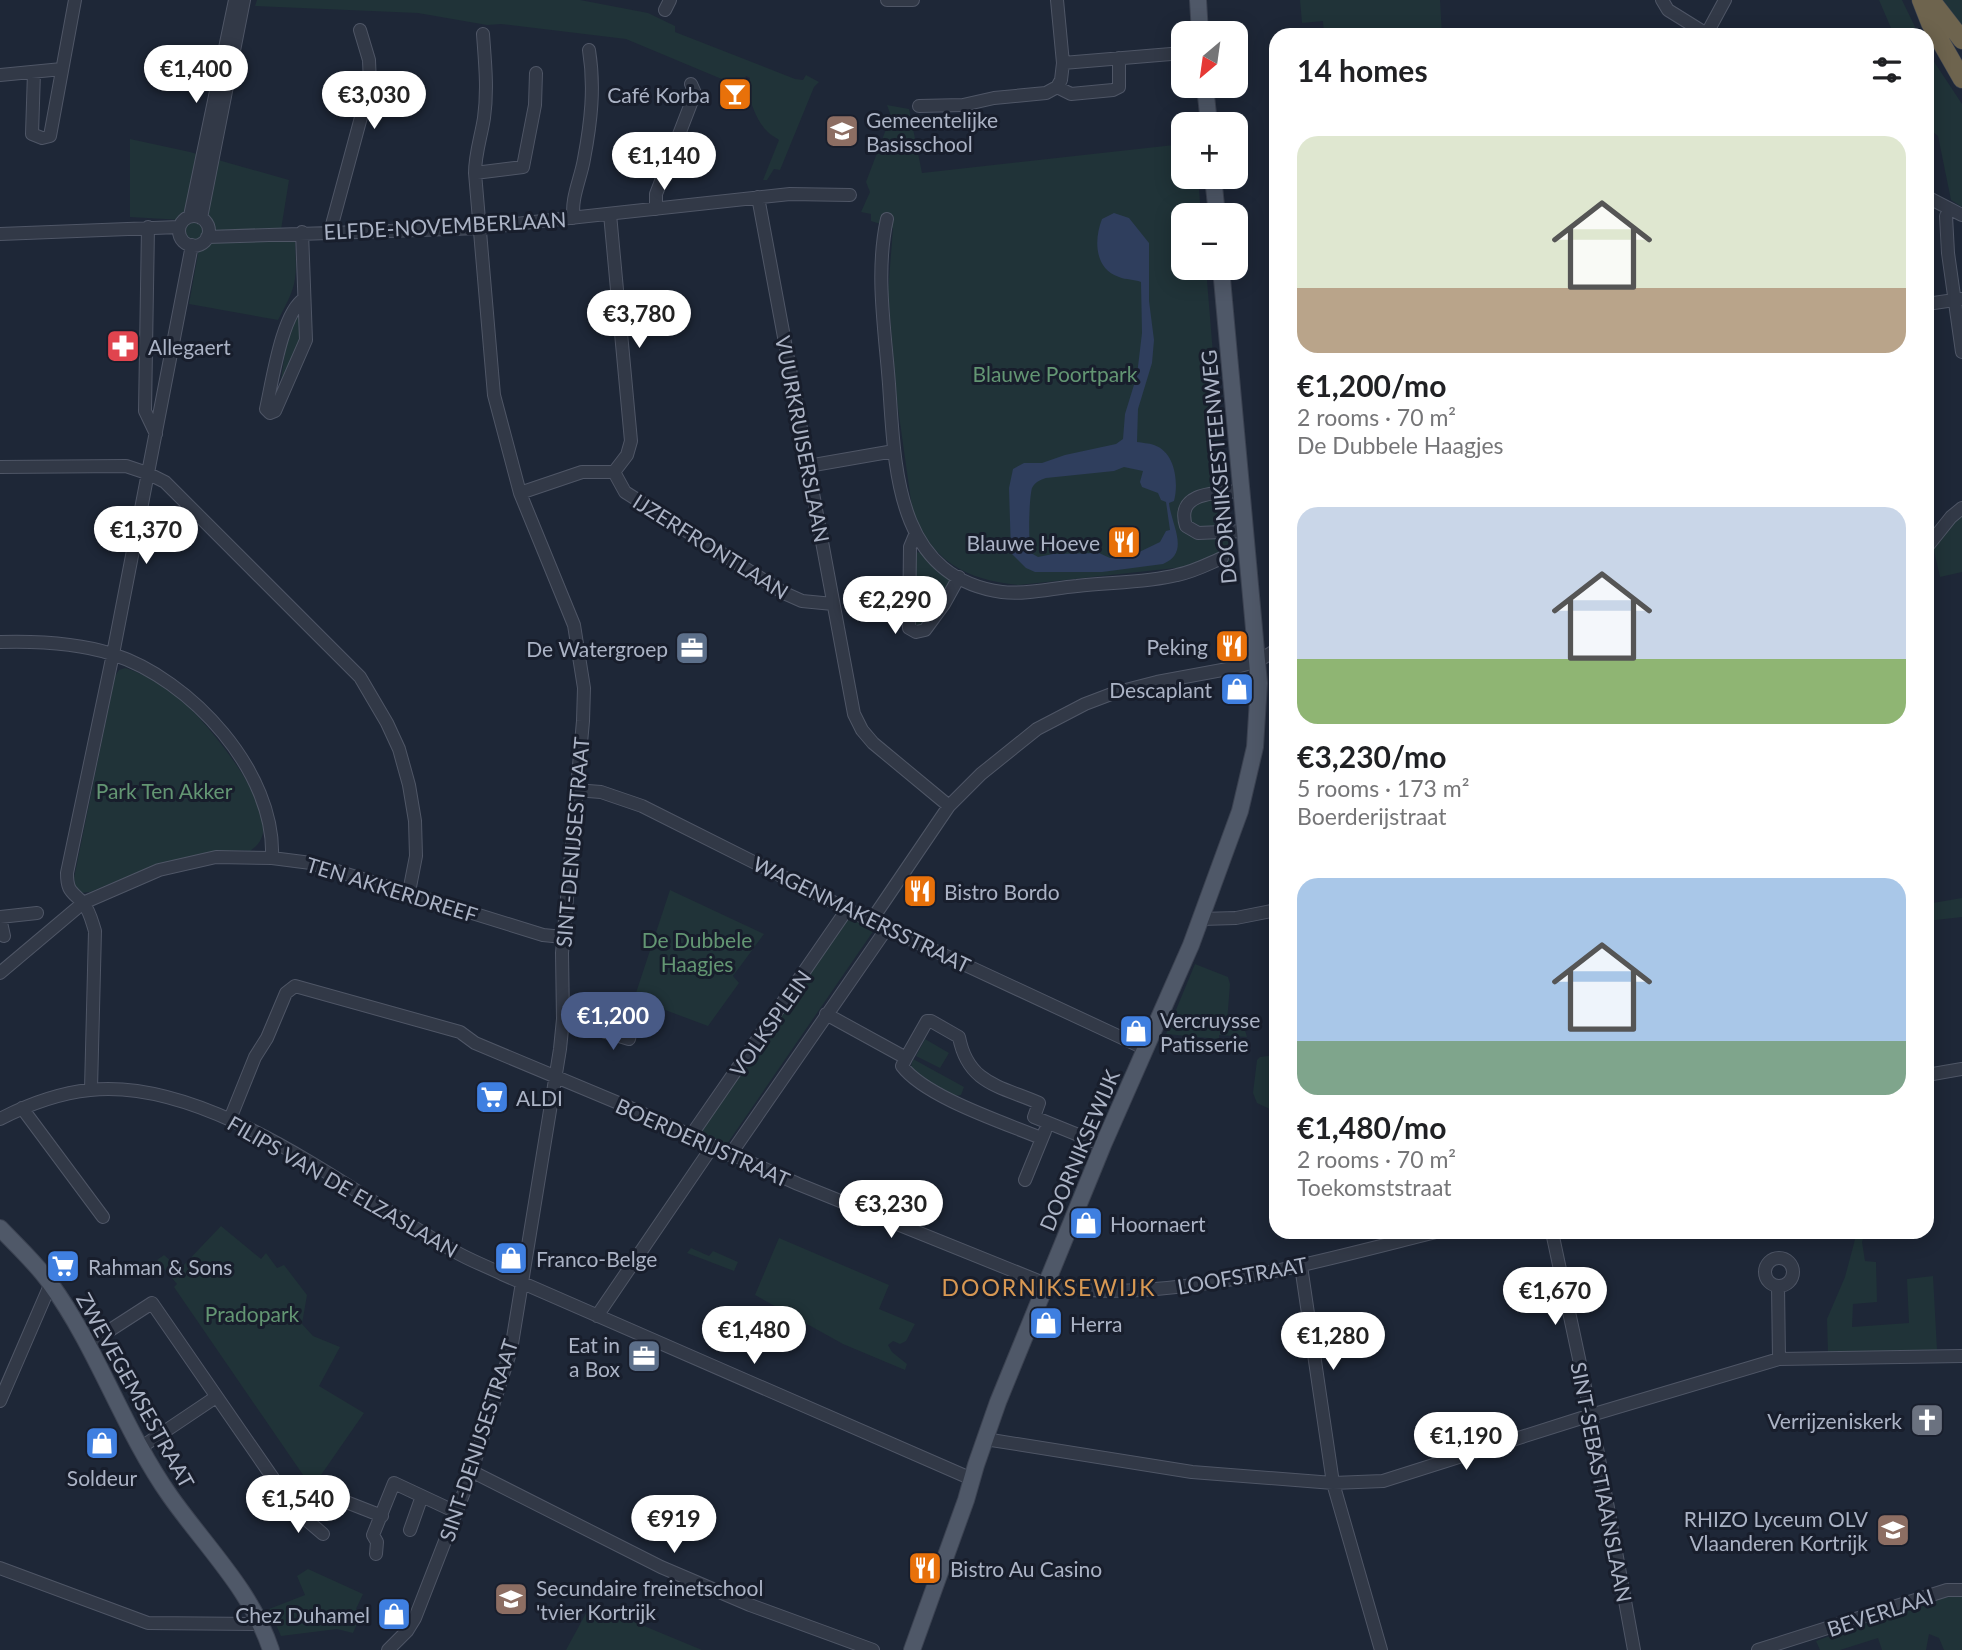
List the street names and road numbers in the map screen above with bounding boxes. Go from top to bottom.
street label: ELFDE-NOVEMBERLAAN [323,206,567,244]
street label: VUURKRUISERSLAAN [771,334,835,544]
street label: DOORNIKSESTEENWEG [1195,349,1241,585]
street label: IJZERFRONTLAAN [629,488,793,604]
street label: SINT-DENIJSESTRAAT [550,735,594,948]
street label: WAGENMAKERSSTRAAT [749,850,975,978]
street label: TEN AKKERDREEF [303,851,481,927]
street label: VOLKSPLEIN [724,965,816,1081]
street label: DOORNIKSEWIJK [1034,1066,1124,1234]
street label: BOERDERIJSTRAAT [612,1092,794,1192]
street label: FILIPS VAN DE ELZASLAAN [223,1110,463,1262]
street label: LOOFSTRAAT [1175,1251,1310,1299]
street label: ZWEVEGEMSESTRAAT [72,1288,200,1492]
street label: SINT-DENIJSESTRAAT [434,1335,523,1544]
street label: SINT-SEBASTIAANSLAAN [1566,1360,1638,1604]
street label: BEVERLAAI [1824,1583,1936,1641]

